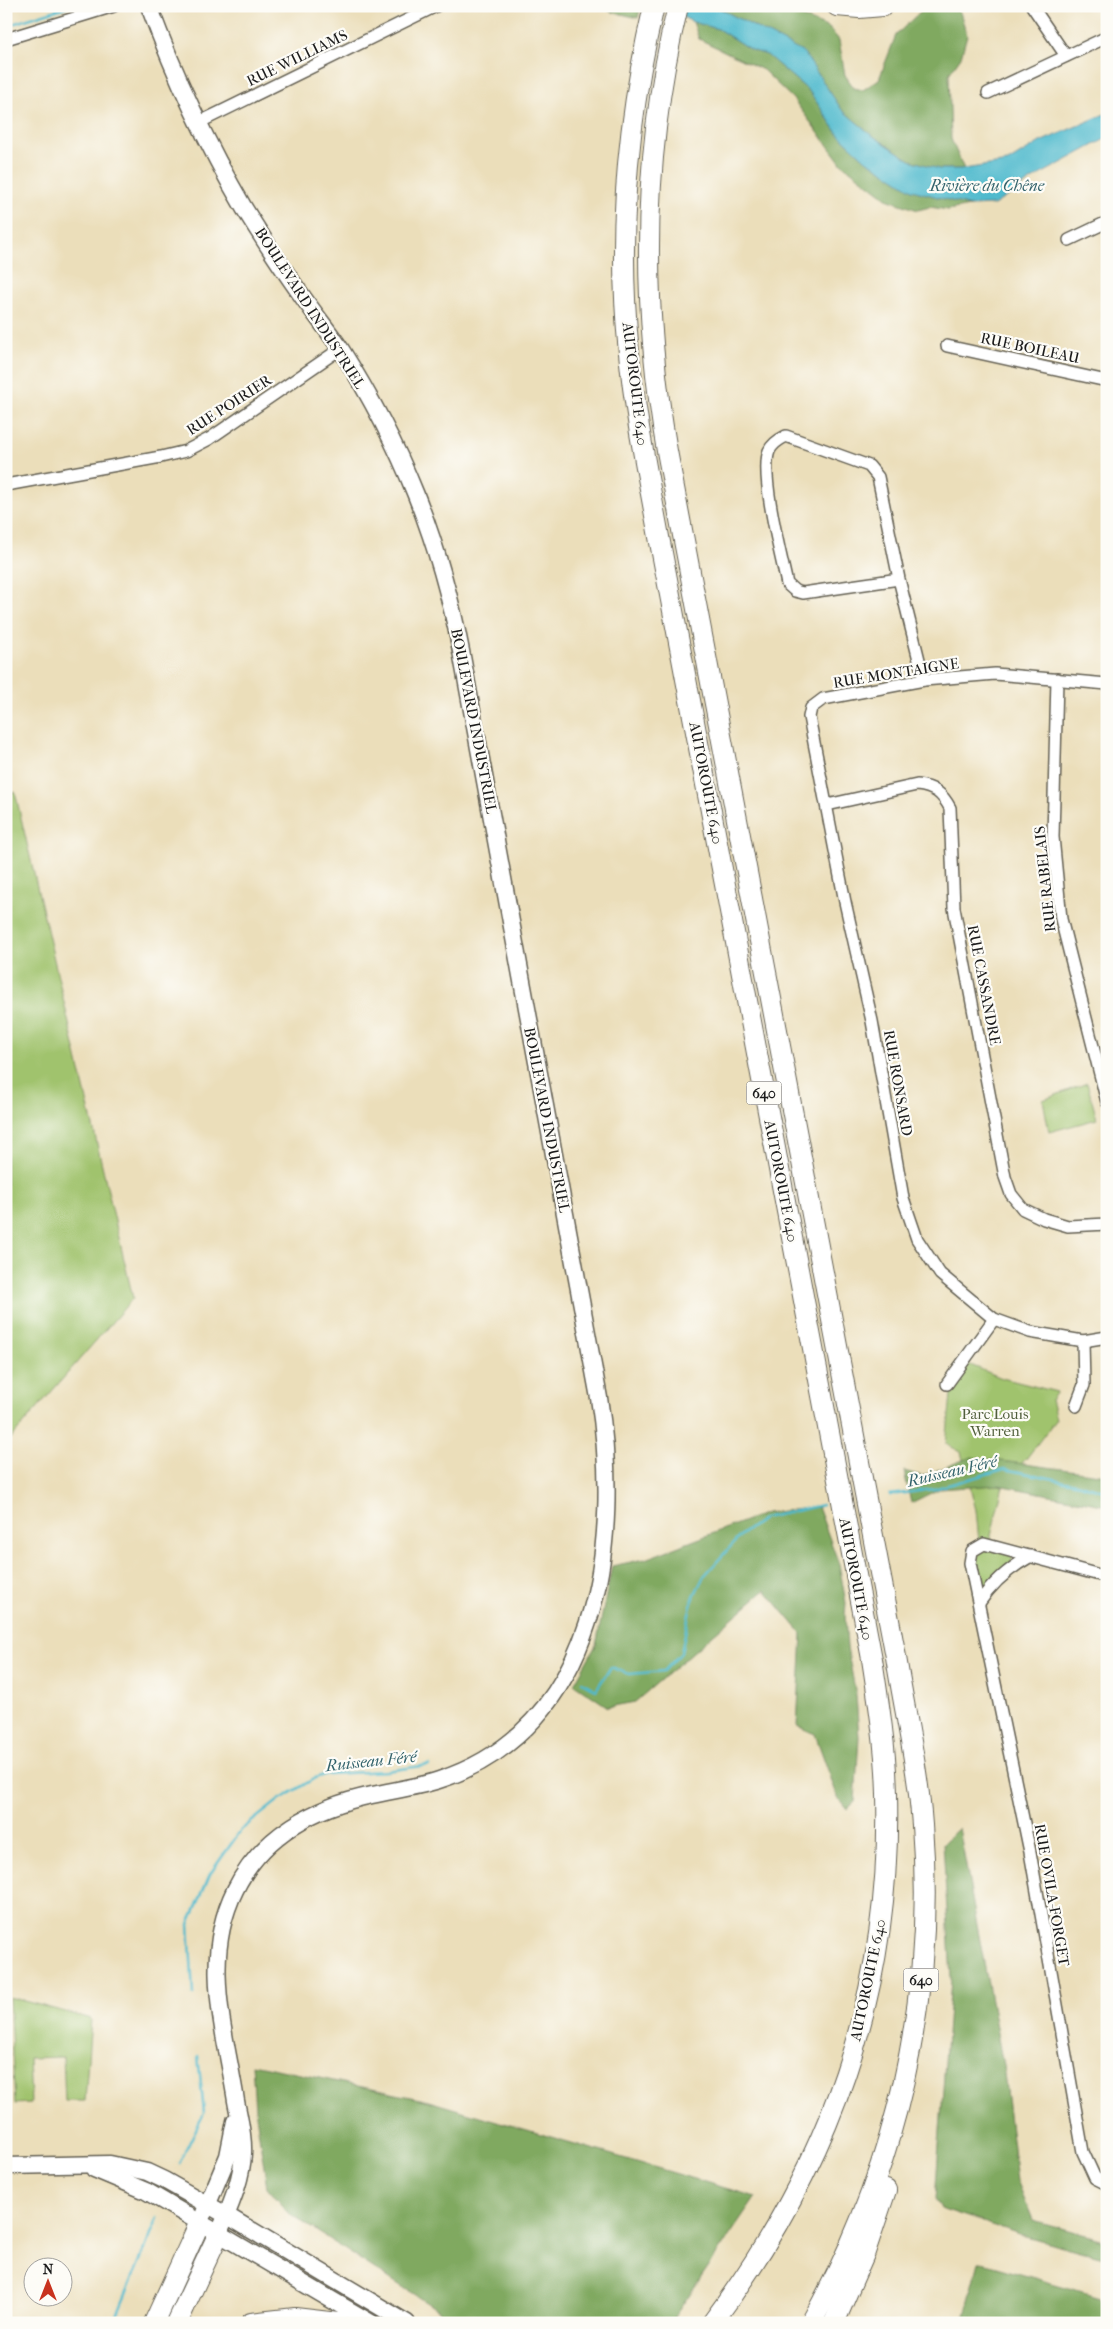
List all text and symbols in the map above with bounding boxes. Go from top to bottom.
street label: RUE WILLIAMS [244,26,351,90]
water label: Rivière du Chêne [929,176,1045,195]
street label: BOULEVARD INDUSTRIEL [251,224,369,392]
street label: AUTOROUTE 640 [618,320,651,447]
street label: RUE BOILEAU [979,329,1082,367]
street label: RUE POIRIER [183,370,276,439]
street label: BOULEVARD INDUSTRIEL [447,627,501,815]
street label: RUE MONTAIGNE [832,654,960,692]
street label: AUTOROUTE 640 [685,719,727,846]
street label: RUE RABELAIS [1030,825,1060,933]
street label: RUE CASSANDRE [964,923,1004,1047]
street label: BOULEVARD INDUSTRIEL [520,1026,574,1214]
street label: RUE RONSARD [880,1028,916,1138]
road number: 640 [746,1082,782,1104]
street label: AUTOROUTE 640 [760,1117,802,1244]
park label: Parc Louis Warren [961,1405,1029,1440]
water label: Ruisseau Féré [904,1451,1001,1491]
street label: AUTOROUTE 640 [835,1515,877,1642]
water label: Ruisseau Féré [324,1747,420,1775]
street label: RUE OVILA-FORGET [1031,1822,1074,1969]
street label: AUTOROUTE 640 [846,1917,890,2044]
road number: 640 [904,1968,938,1992]
north arrow [22,2256,72,2306]
text: N [43,2261,54,2278]

